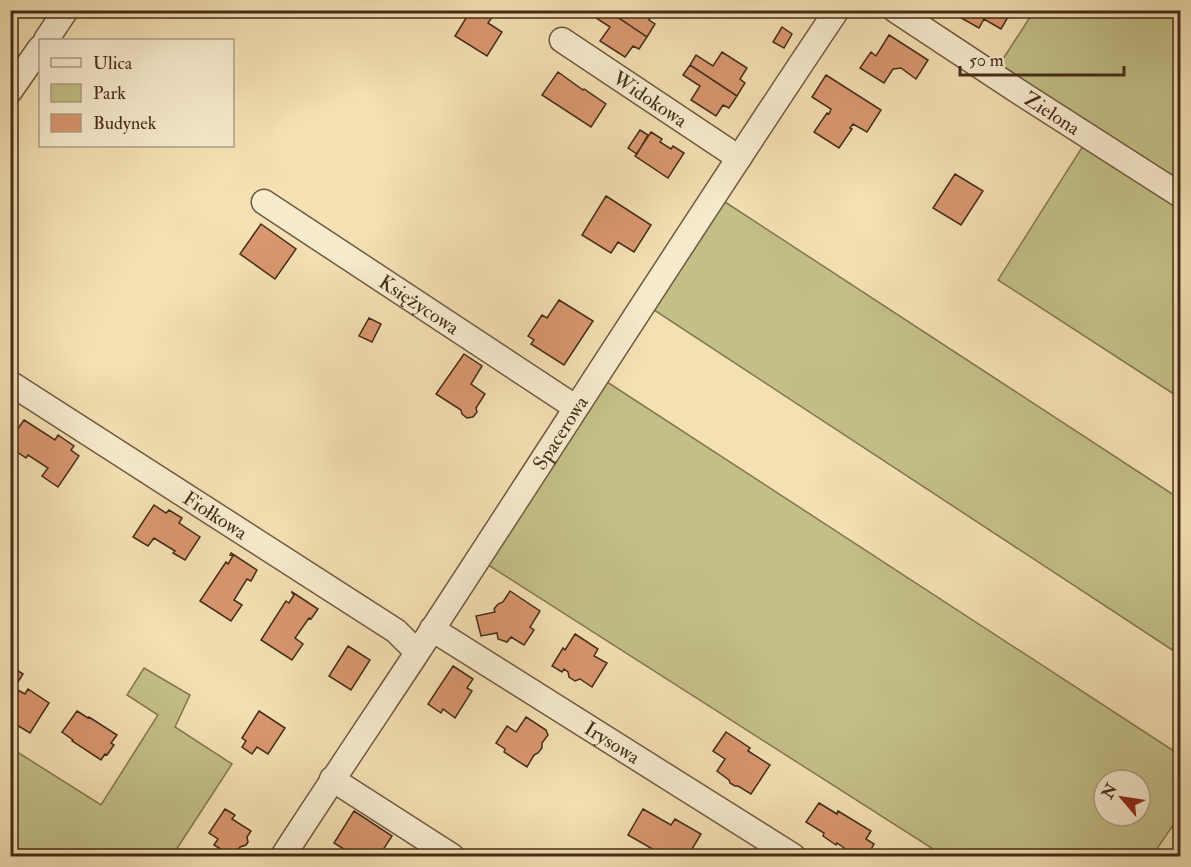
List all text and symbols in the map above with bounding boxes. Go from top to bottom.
legend [39,39,234,147]
scale bar [960,39,1124,77]
text: 50 m [969,49,1004,72]
text: Ulica [93,52,133,75]
street label: Widokowa [607,65,693,133]
text: Park [93,82,126,105]
street label: Zielona [1019,86,1085,141]
text: Budynek [93,112,157,135]
street label: Księżycowa [374,269,464,341]
street label: Spacerowa [527,391,594,475]
street label: Fiołkowa [178,485,252,546]
street label: Irysowa [579,716,645,770]
north arrow [1092,768,1152,828]
text: N [1097,780,1122,803]

